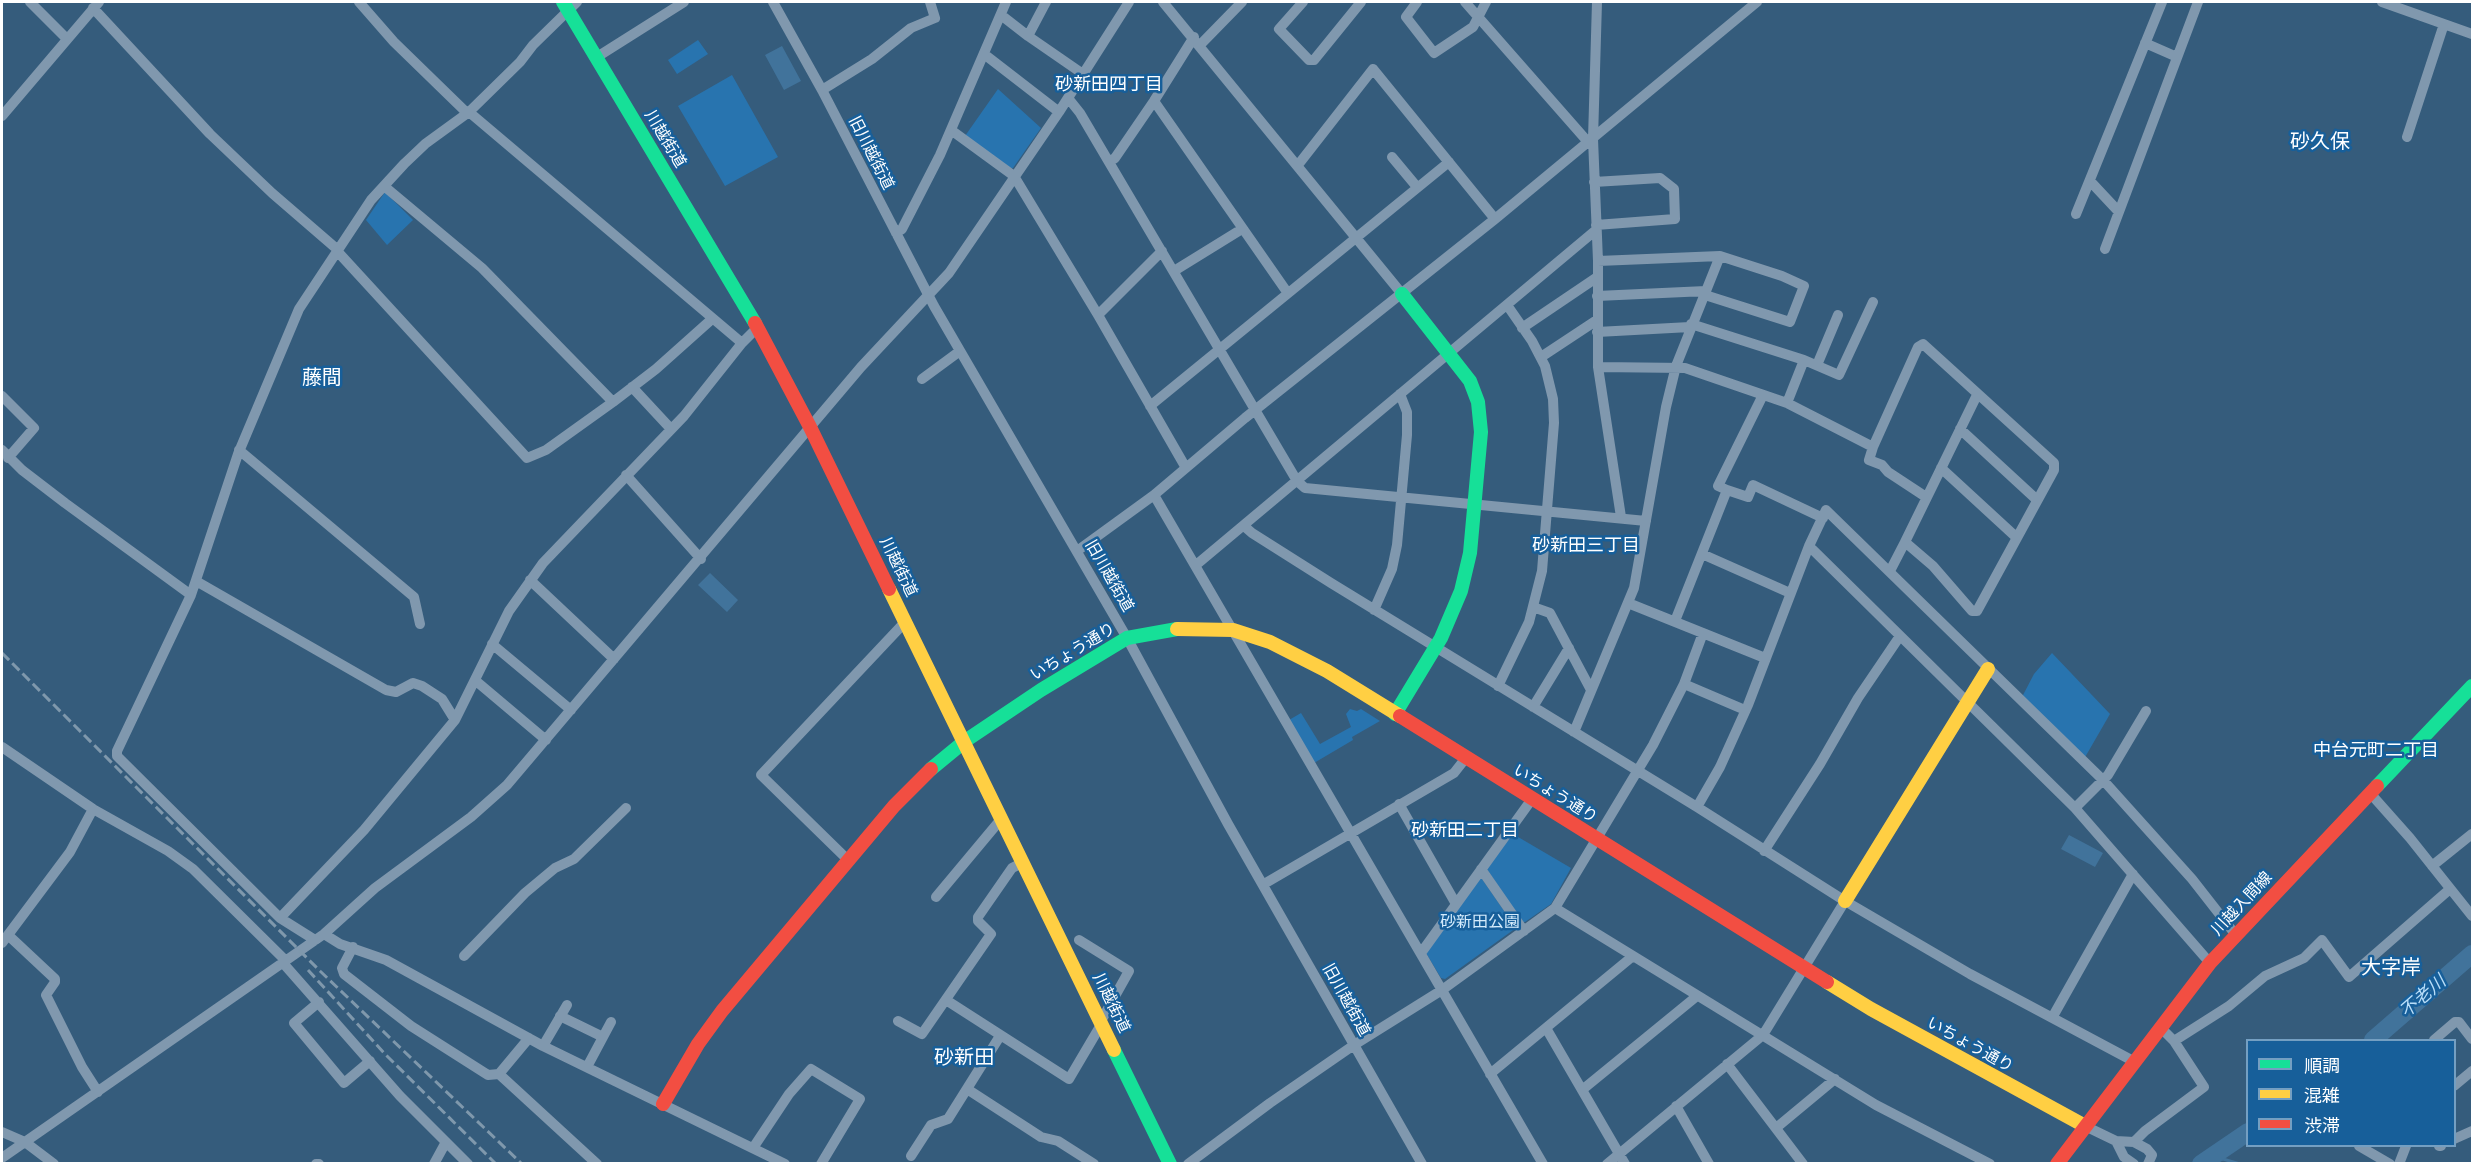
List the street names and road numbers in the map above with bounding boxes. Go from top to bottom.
street label: 川越街道 [640,107,690,171]
street label: 旧川越街道 [844,113,898,193]
street label: 川越街道 [875,534,921,600]
street label: 旧川越街道 [1081,537,1137,615]
street label: いちょう通り [1027,619,1119,685]
street label: いちょう通り [1509,760,1601,828]
street label: 川越入間線 [2208,868,2276,940]
street label: 旧川越街道 [1318,960,1374,1040]
street label: 川越街道 [1088,970,1134,1036]
street label: いちょう通り [1923,1013,2017,1077]

